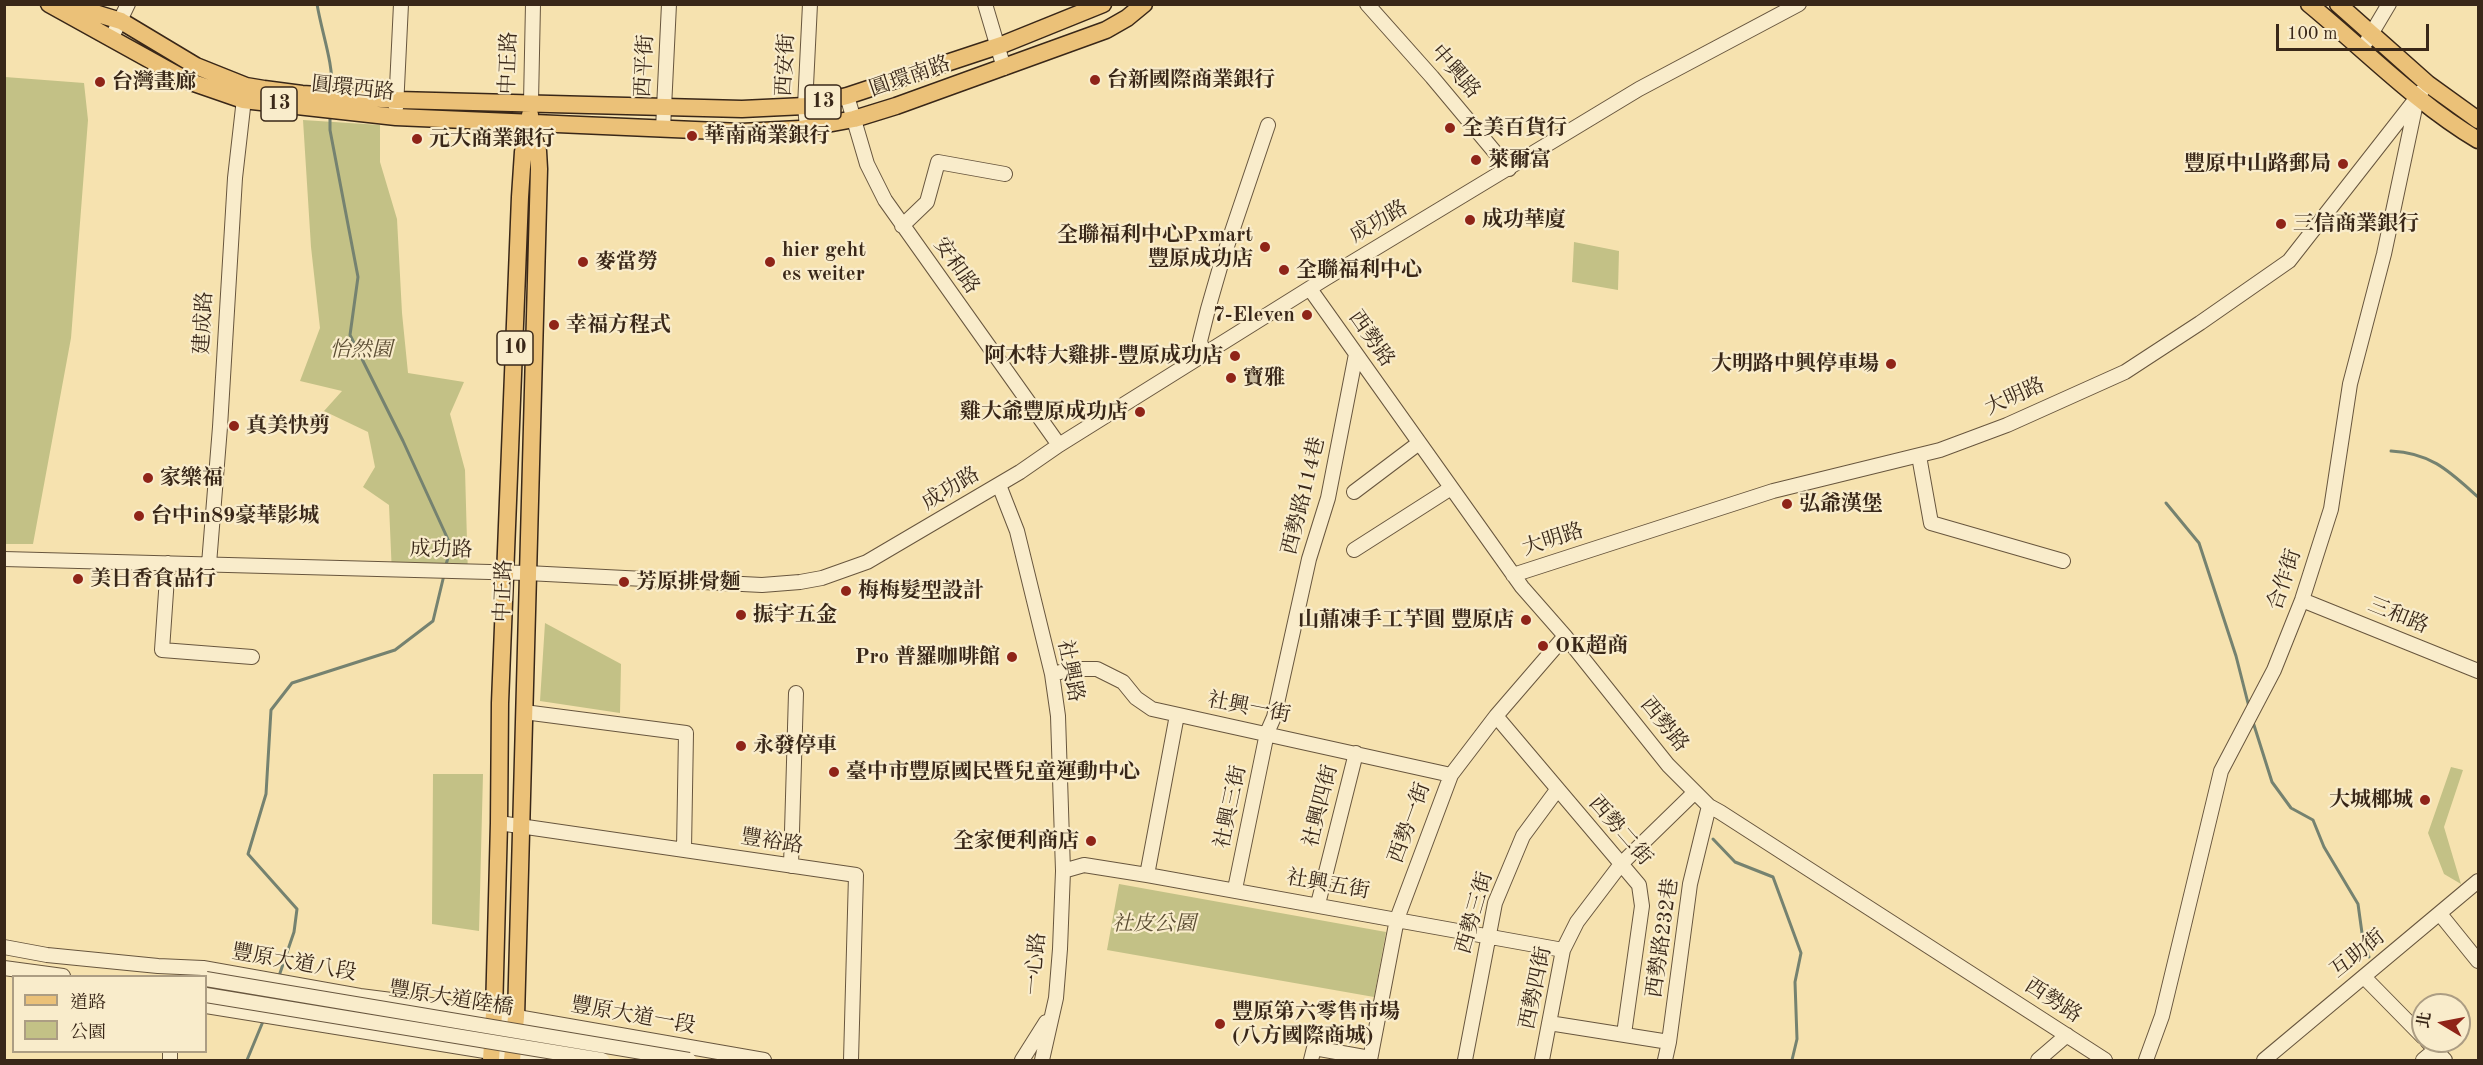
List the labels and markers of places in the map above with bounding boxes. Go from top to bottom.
place label: 台新國際商業銀行 [1107,67,1275,93]
place label: 台灣畫廊 [112,69,196,95]
marker: 台新國際商業銀行 [1088,73,1102,87]
marker: 台灣畫廊 [93,75,107,89]
place label: 全美百貨行 [1462,115,1567,141]
marker: 全美百貨行 [1443,121,1457,135]
place label: 華南商業銀行 [704,123,830,149]
place label: 元大商業銀行 [429,126,555,152]
marker: 華南商業銀行 [685,129,699,143]
marker: 元大商業銀行 [410,132,424,146]
place label: 萊爾富 [1488,147,1551,173]
place label: 豐原中山路郵局 [2184,151,2331,177]
marker: 萊爾富 [1469,153,1483,167]
marker: 豐原中山路郵局 [2336,157,2350,171]
place label: 成功華廈 [1482,207,1566,233]
place label: 三信商業銀行 [2293,211,2419,237]
marker: 成功華廈 [1463,213,1477,227]
marker: 三信商業銀行 [2274,217,2288,231]
place label: 全聯福利中心Pxmart 豐原成功店 [1057,222,1253,272]
place label: hier geht es weiter [782,237,866,287]
marker: 全聯福利中心Pxmart 豐原成功店 [1258,240,1272,254]
place label: 麥當勞 [595,249,658,275]
marker: 麥當勞 [576,255,590,269]
marker: hier geht es weiter [763,255,777,269]
place label: 全聯福利中心 [1296,257,1422,283]
marker: 全聯福利中心 [1277,263,1291,277]
place label: 7-Eleven [1213,302,1295,328]
marker: 7-Eleven [1300,308,1314,322]
place label: 幸福方程式 [566,312,671,338]
marker: 幸福方程式 [547,318,561,332]
place label: 阿木特大雞排-豐原成功店 [984,343,1223,369]
marker: 阿木特大雞排-豐原成功店 [1228,349,1242,363]
place label: 大明路中興停車場 [1711,351,1879,377]
marker: 大明路中興停車場 [1884,357,1898,371]
place label: 寶雅 [1243,365,1285,391]
marker: 寶雅 [1224,371,1238,385]
place label: 雞大爺豐原成功店 [960,399,1128,425]
marker: 雞大爺豐原成功店 [1133,405,1147,419]
place label: 真美快剪 [246,413,330,439]
marker: 真美快剪 [227,419,241,433]
place label: 家樂福 [160,465,223,491]
marker: 家樂福 [141,471,155,485]
place label: 弘爺漢堡 [1799,491,1883,517]
marker: 弘爺漢堡 [1780,497,1794,511]
place label: 台中in89豪華影城 [151,503,319,529]
marker: 台中in89豪華影城 [132,509,146,523]
place label: 美日香食品行 [90,566,216,592]
place label: 芳原排骨麵 [636,569,741,595]
marker: 美日香食品行 [71,572,85,586]
marker: 芳原排骨麵 [617,575,631,589]
place label: 梅梅髮型設計 [858,578,984,604]
marker: 梅梅髮型設計 [839,584,853,598]
place label: 振宇五金 [753,602,837,628]
place label: 山薡凍手工芋圓 豐原店 [1298,607,1514,633]
marker: 振宇五金 [734,608,748,622]
marker: 山薡凍手工芋圓 豐原店 [1519,613,1533,627]
place label: OK超商 [1555,633,1628,659]
marker: OK超商 [1536,639,1550,653]
place label: Pro 普羅咖啡館 [855,644,1000,670]
marker: Pro 普羅咖啡館 [1005,650,1019,664]
place label: 永發停車 [753,733,837,759]
marker: 永發停車 [734,739,748,753]
place label: 臺中市豐原國民暨兒童運動中心 [846,759,1140,785]
marker: 臺中市豐原國民暨兒童運動中心 [827,765,841,779]
place label: 大城椰城 [2329,787,2413,813]
marker: 大城椰城 [2418,793,2432,807]
place label: 全家便利商店 [953,828,1079,854]
marker: 全家便利商店 [1084,834,1098,848]
place label: 豐原第六零售市場 (八方國際商城) [1232,999,1400,1049]
marker: 豐原第六零售市場 (八方國際商城) [1213,1017,1227,1031]

